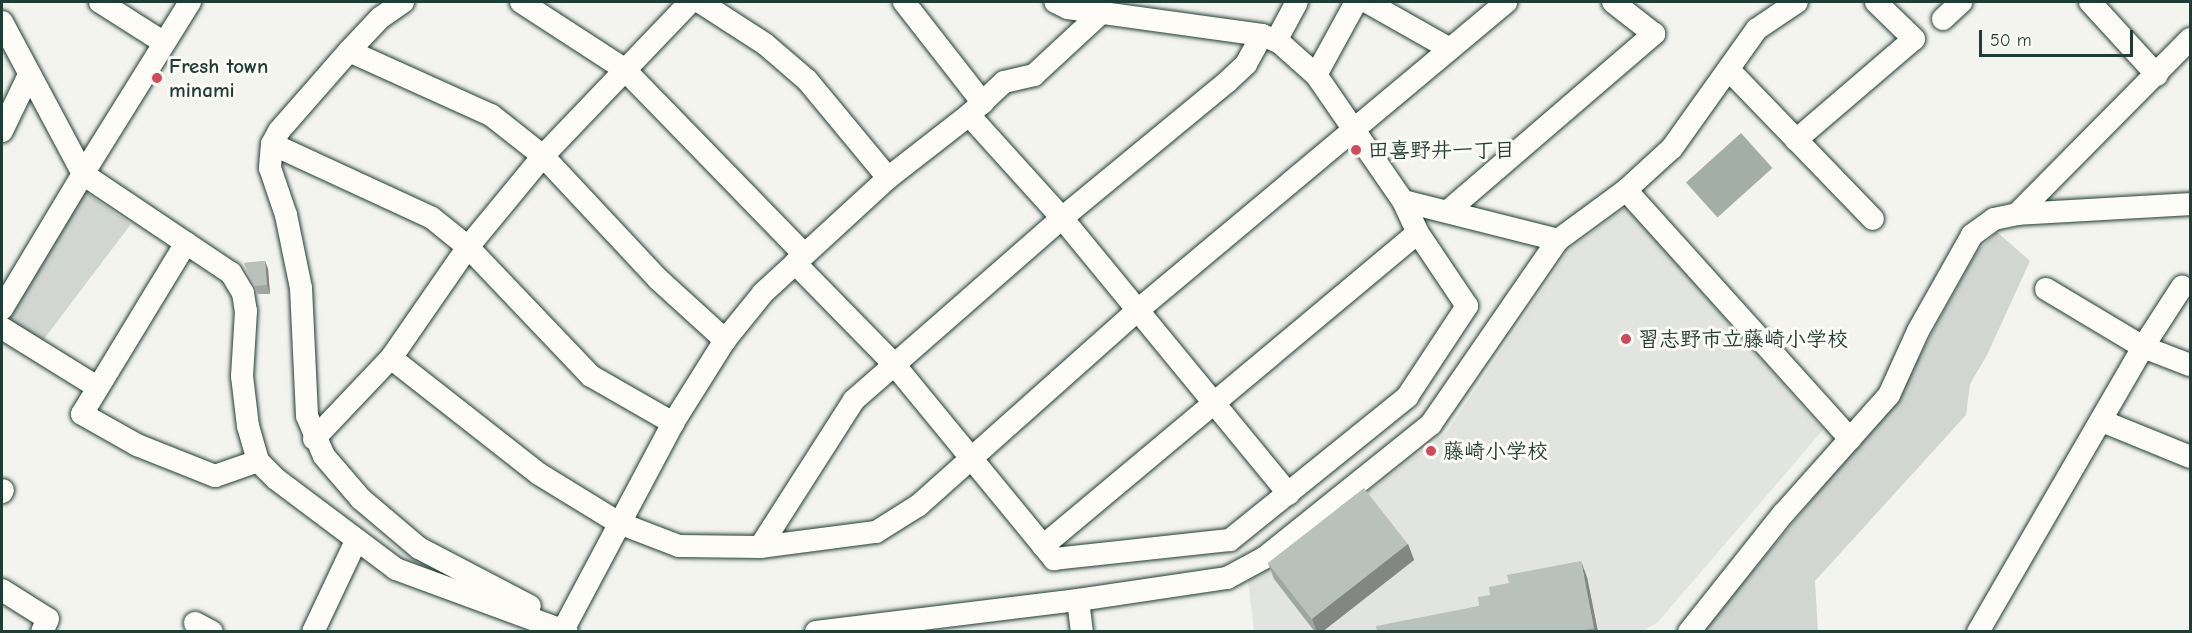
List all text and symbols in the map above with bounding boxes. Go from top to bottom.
scale bar [1982,18,2136,56]
text: 50 m [1990,30,2032,51]
place label: Fresh town minami [169,53,268,103]
marker: Fresh town minami [150,71,164,85]
place label: 田喜野井一丁目 [1368,137,1515,163]
marker: 田喜野井一丁目 [1349,143,1363,157]
place label: 習志野市立藤崎小学校 [1638,326,1848,352]
marker: 習志野市立藤崎小学校 [1619,332,1633,346]
place label: 藤崎小学校 [1443,438,1548,464]
marker: 藤崎小学校 [1424,444,1438,458]

